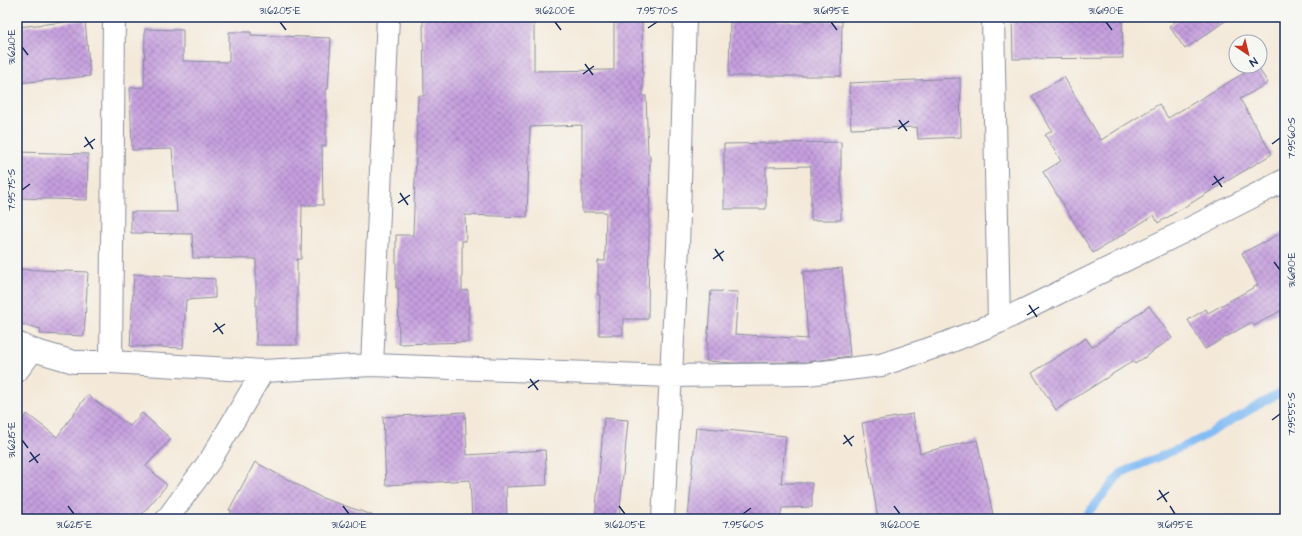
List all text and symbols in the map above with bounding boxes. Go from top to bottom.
text: 31.6205°E [259,4,301,18]
text: 31.6200°E [535,4,575,18]
text: 7.9570°S [636,4,678,18]
text: 31.6195°E [813,4,849,18]
text: 31.6190°E [1088,4,1124,18]
text: 31.6210°E [5,29,19,65]
north arrow [1228,34,1268,74]
text: N [1246,54,1261,70]
text: 7.9560°S [1285,117,1299,159]
text: 7.9575°S [5,168,19,211]
text: 31.6190°E [1285,252,1299,288]
text: 7.9555°S [1285,392,1299,436]
text: 31.6215°E [5,422,19,458]
text: 31.6215°E [56,518,92,532]
text: 31.6210°E [331,518,367,532]
text: 31.6205°E [604,518,646,532]
text: 7.9560°S [722,518,764,532]
text: 31.6200°E [880,518,920,532]
text: 31.6195°E [1157,518,1193,532]

